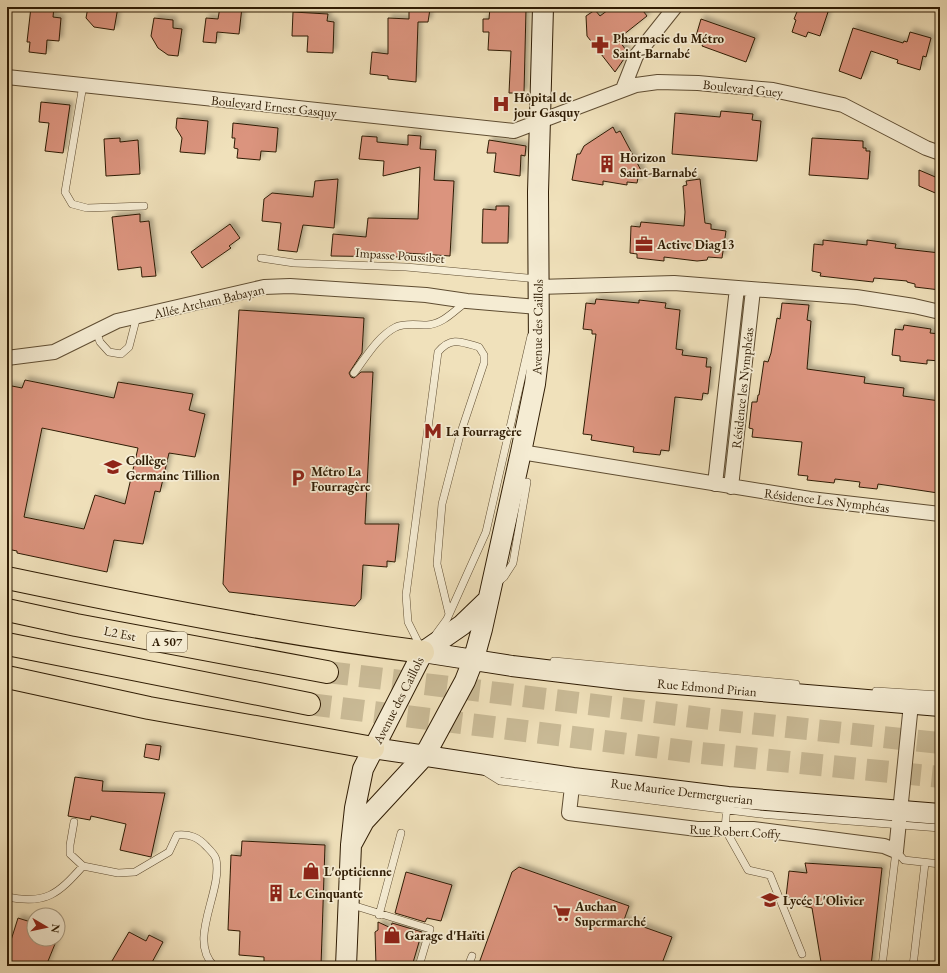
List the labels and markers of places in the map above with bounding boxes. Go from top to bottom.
place label: Pharmacie du Métro Saint-Barnabé [613,30,725,62]
pharmacy icon: Pharmacie du Métro Saint-Barnabé [590,35,610,55]
place label: Hôpital de jour Gasquy [513,89,580,121]
hospital icon: Hôpital de jour Gasquy [491,94,511,114]
place label: Horizon Saint-Barnabé [620,149,697,181]
building icon: Horizon Saint-Barnabé [597,154,617,174]
office icon: Active Diag13 [634,234,654,254]
place label: Active Diag13 [656,236,735,253]
metro station icon: La Fourragère [423,421,443,441]
place label: La Fourragère [446,423,522,440]
place label: Collège Germaine Tillion [126,452,220,484]
school or university icon: Collège Germaine Tillion [103,457,123,477]
place label: Métro La Fourragère [311,463,371,495]
parking icon: Métro La Fourragère [288,468,308,488]
shop icon: L'opticienne [301,861,321,881]
place label: L'opticienne [324,863,392,880]
building icon: Le Cinquante [266,883,286,903]
place label: Le Cinquante [289,885,364,902]
school or university icon: Lycée L'Olivier [760,890,780,910]
place label: Lycée L'Olivier [783,892,865,909]
place label: Auchan Supermarché [574,898,646,930]
supermarket icon: Auchan Supermarché [552,903,572,923]
shop icon: Garage d'Haïti [382,925,402,945]
place label: Garage d'Haïti [405,927,485,944]

